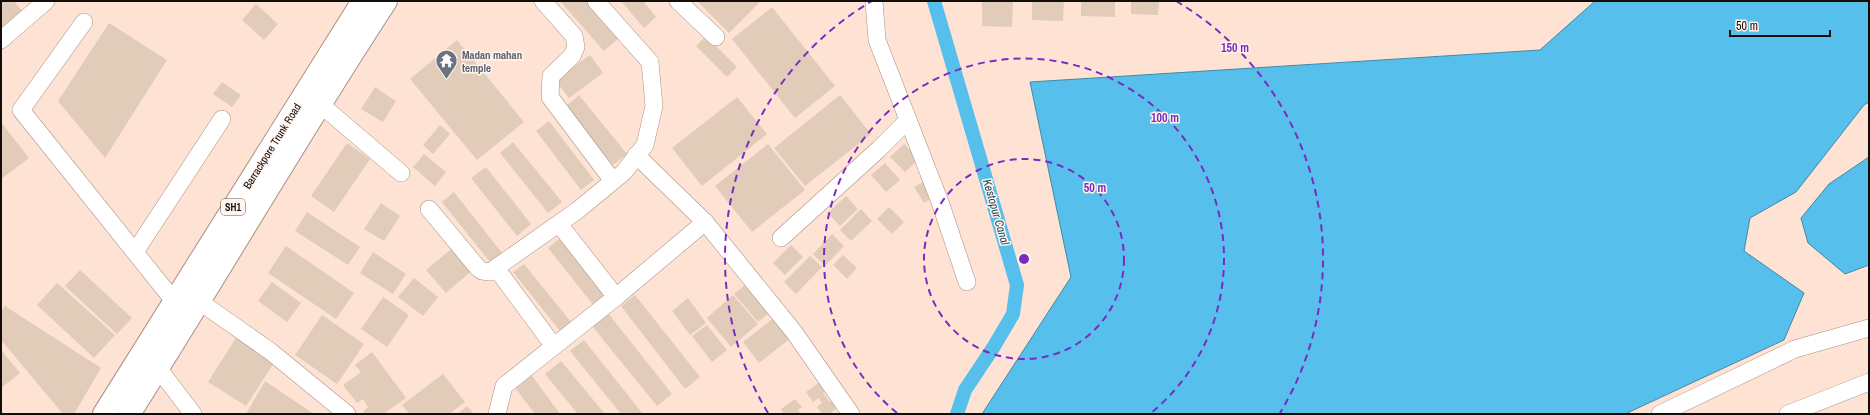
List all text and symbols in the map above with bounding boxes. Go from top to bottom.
scale bar [1730,12,1830,38]
text: 50 m [1736,18,1758,34]
text: 150 m [1221,40,1249,56]
temple icon: Madan mahan temple [434,48,460,81]
place label: Madan mahan temple [462,48,522,75]
street label: Barrackpore Trunk Road [240,101,304,191]
text: 100 m [1151,110,1179,126]
water label: Kestopur Canal [979,177,1013,248]
text: 50 m [1084,180,1106,196]
road number: SH1 [221,199,245,215]
centre of rings [1017,252,1031,266]

